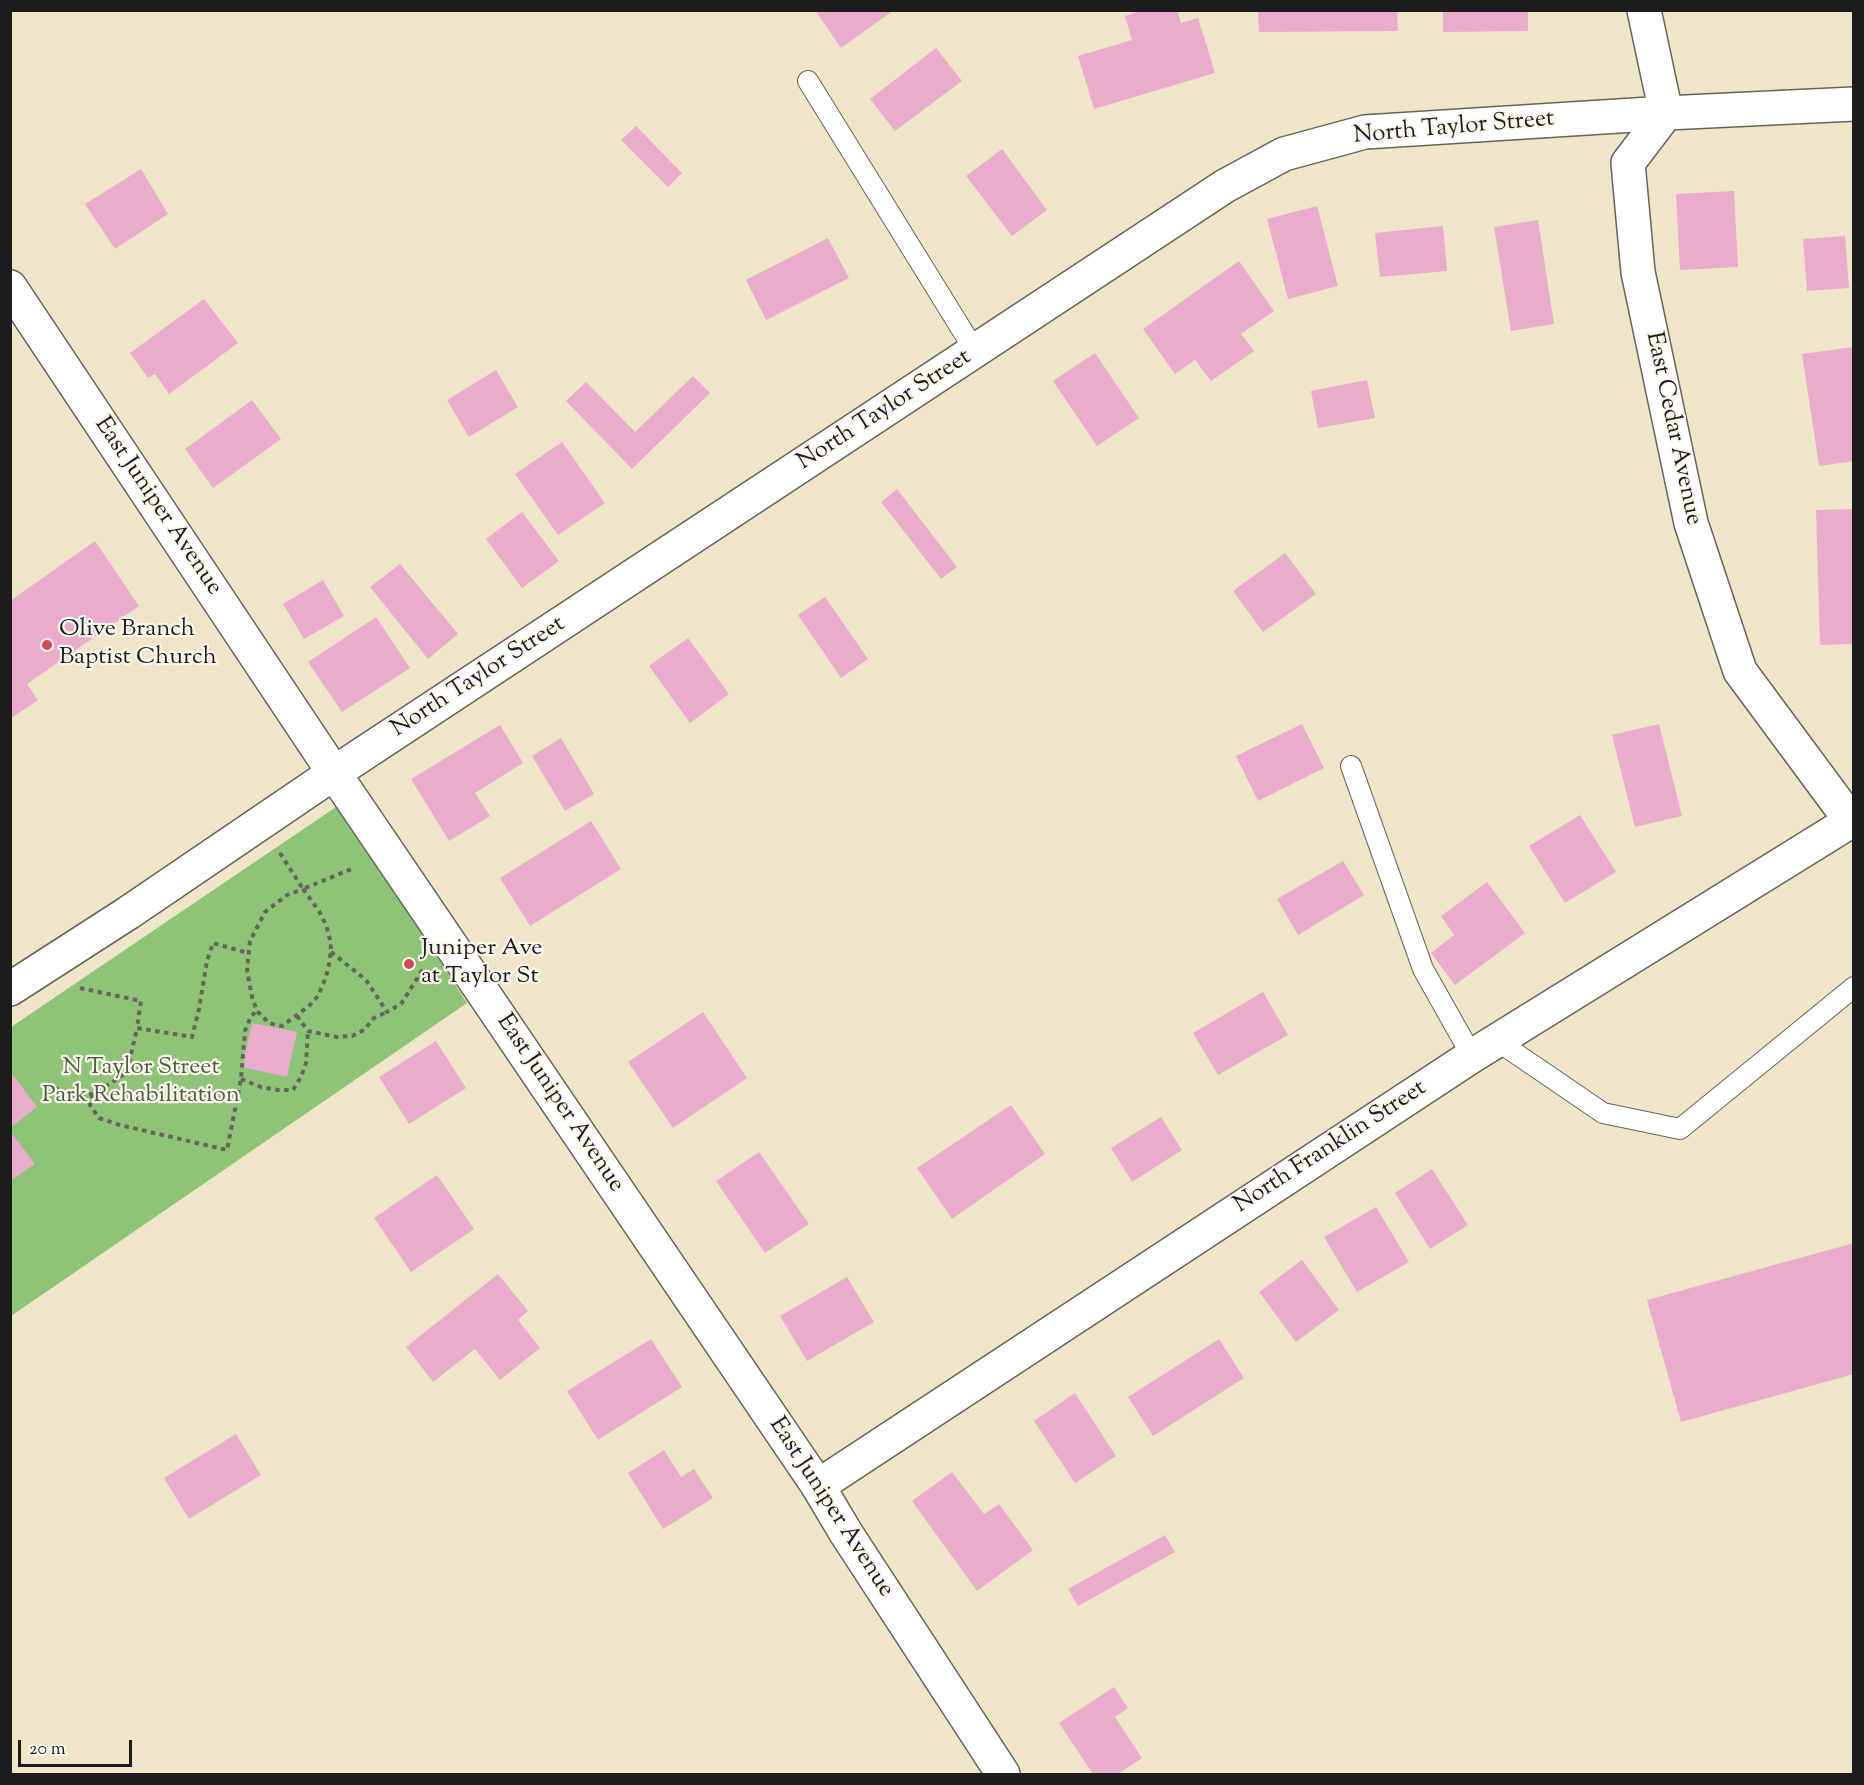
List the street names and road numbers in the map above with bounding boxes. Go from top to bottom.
street label: North Taylor Street [1352,106,1556,152]
street label: East Cedar Avenue [1637,330,1707,528]
street label: North Taylor Street [793,344,977,478]
street label: East Juniper Avenue [87,412,227,602]
street label: North Taylor Street [387,611,571,745]
street label: East Juniper Avenue [489,1009,629,1199]
street label: North Franklin Street [1229,1075,1433,1221]
street label: East Juniper Avenue [761,1413,899,1603]

